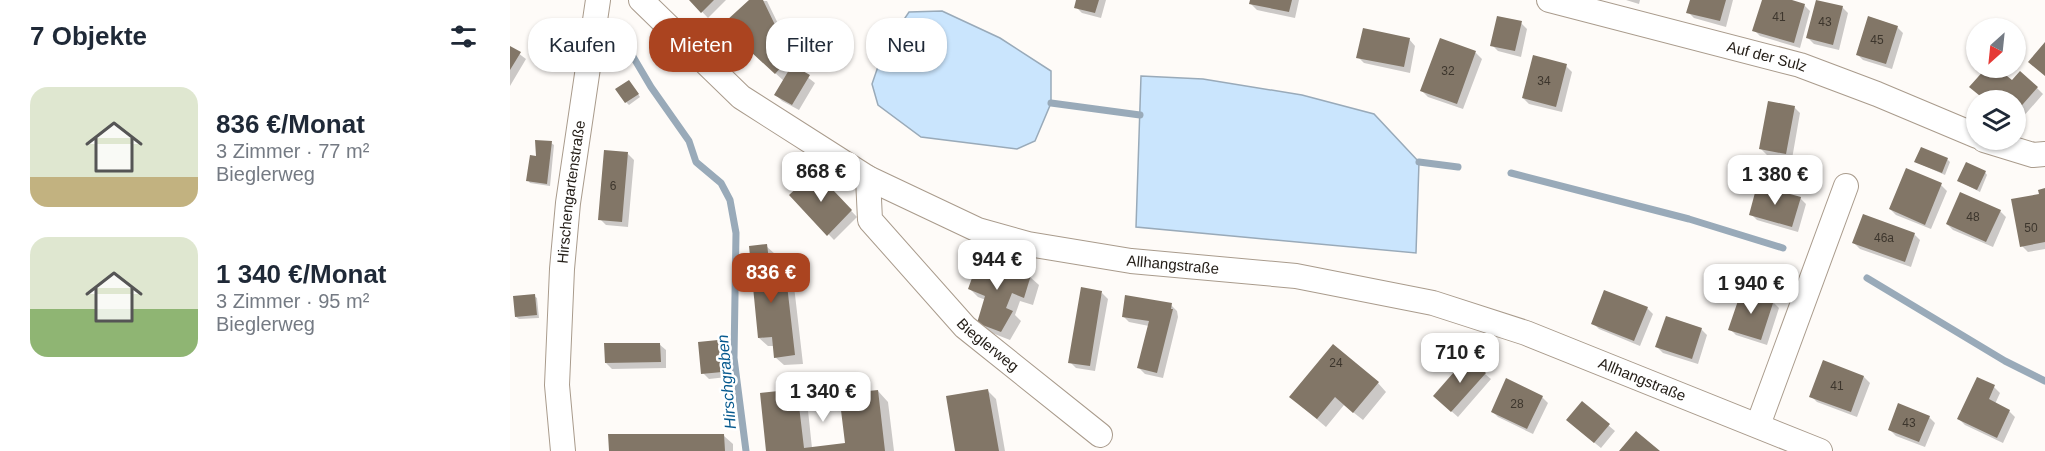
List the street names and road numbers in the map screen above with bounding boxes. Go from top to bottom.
street label: Auf der Sulz [1725,37,1809,75]
street label: Hirschengartenstraße [554,119,588,264]
street label: Allhangstraße [1126,252,1220,277]
street label: Bieglerweg [954,315,1022,374]
street label: Allhangstraße [1596,354,1688,404]

